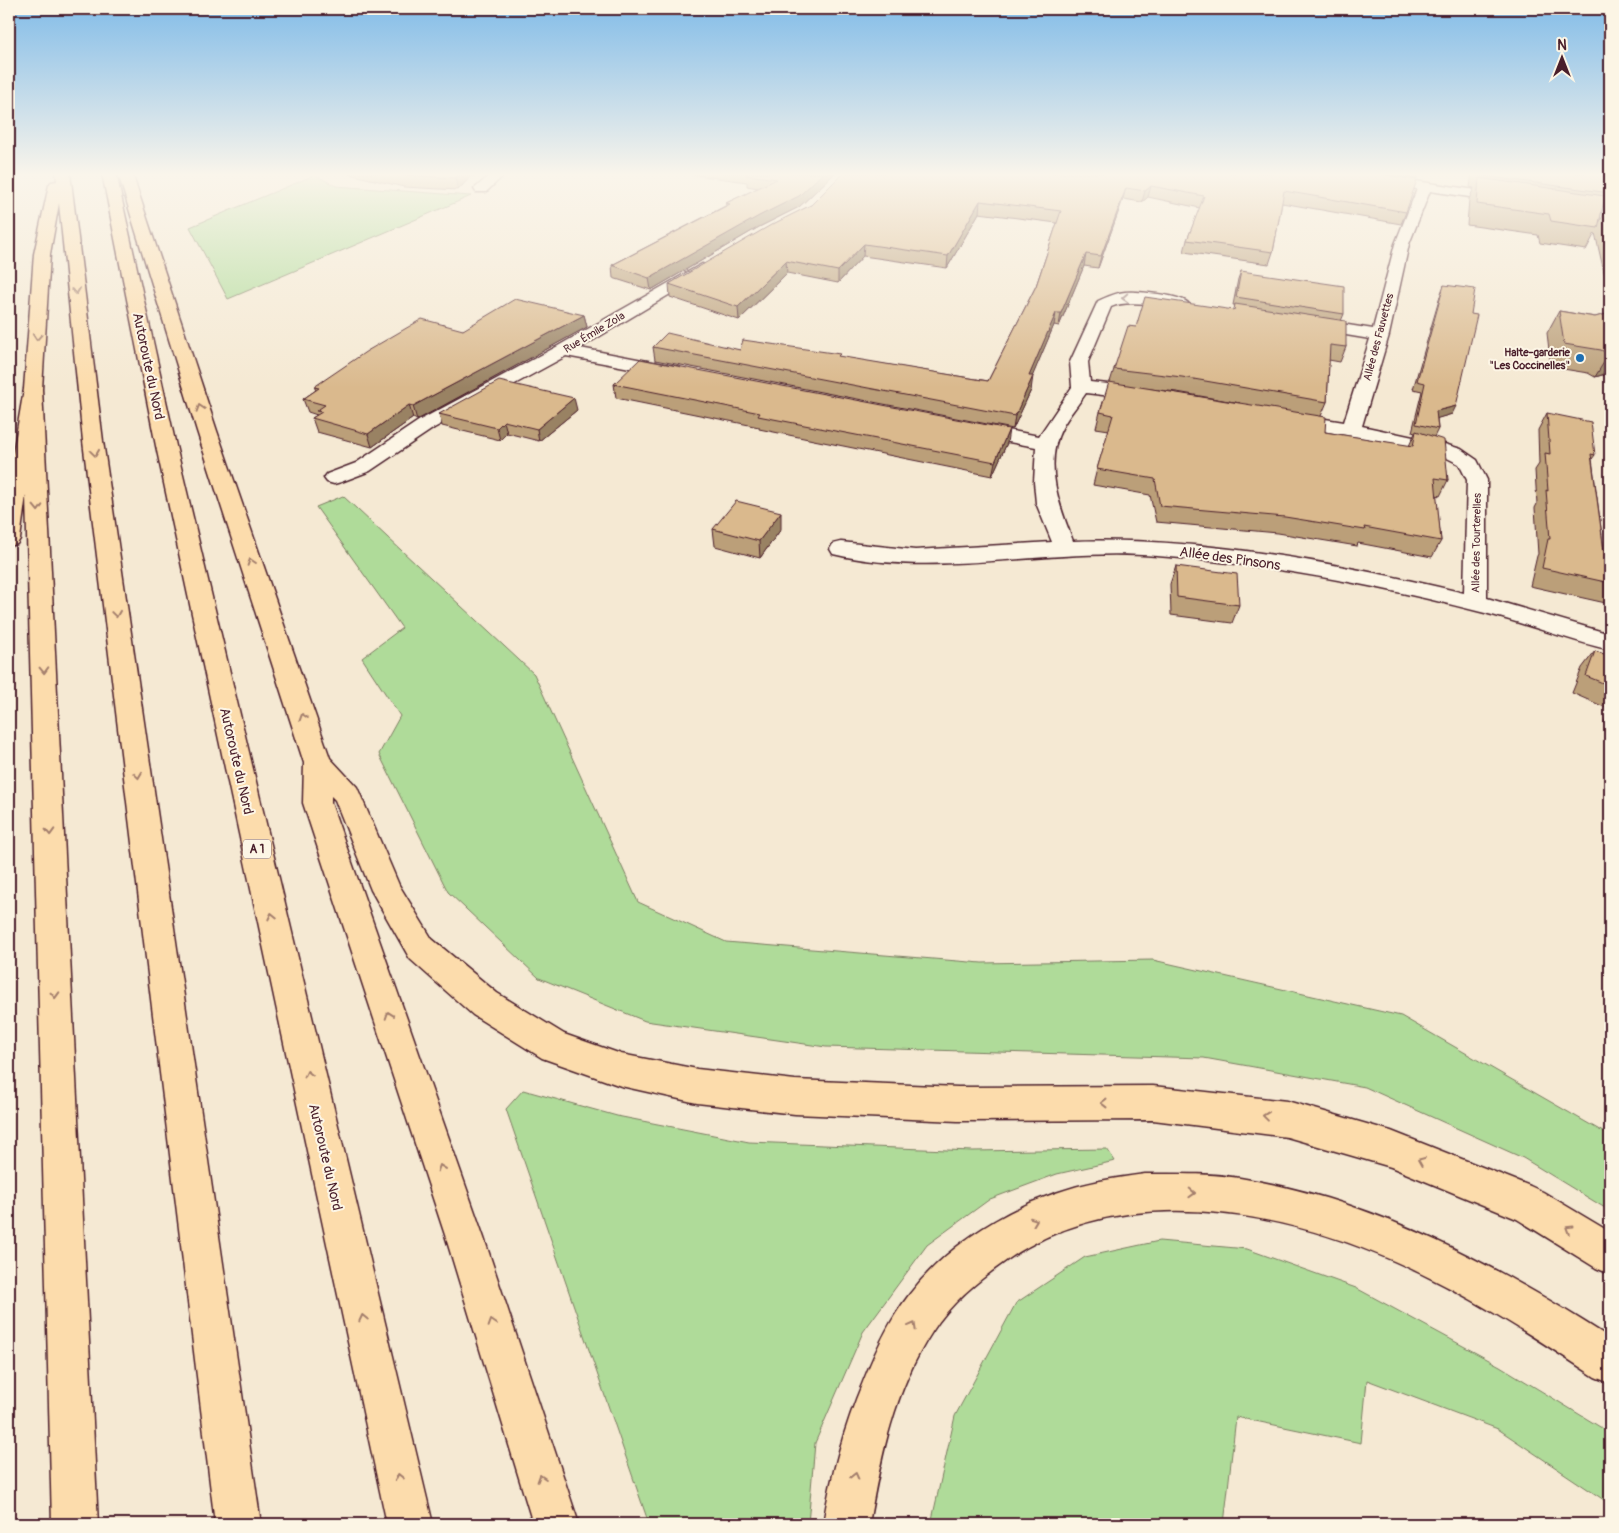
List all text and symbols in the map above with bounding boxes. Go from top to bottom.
north arrow [1536,32,1586,82]
text: N [1557,37,1567,54]
one-way arrow [70,288,81,296]
one-way arrow [1120,292,1128,303]
street label: Allée des Fauvettes [1361,292,1396,382]
street label: Rue Émile Zola [561,309,627,356]
street label: Autoroute du Nord [129,311,168,421]
one-way arrow [31,333,42,341]
place label: Halte-garderie "Les Coccinelles" [1489,346,1571,372]
marker: Halte-garderie "Les Coccinelles" [1574,352,1586,364]
one-way arrow [196,404,206,413]
one-way arrow [89,448,99,457]
street label: Allée des Tourterelles [1469,493,1484,593]
one-way arrow [32,504,43,512]
street label: Allée des Pinsons [1178,543,1282,574]
one-way arrow [247,559,257,567]
one-way arrow [110,610,121,618]
one-way arrow [38,666,49,674]
street label: Autoroute du Nord [216,706,257,816]
one-way arrow [299,713,309,721]
one-way arrow [132,771,143,779]
one-way arrow [44,829,55,837]
road number: A 1 [243,840,271,859]
one-way arrow [267,911,278,920]
one-way arrow [50,991,61,999]
one-way arrow [385,1011,395,1019]
one-way arrow [303,1070,314,1079]
one-way arrow [1100,1098,1108,1108]
street label: Autoroute du Nord [305,1102,346,1212]
one-way arrow [1261,1111,1269,1122]
one-way arrow [1418,1157,1426,1167]
one-way arrow [437,1165,447,1173]
one-way arrow [1188,1187,1196,1198]
one-way arrow [1029,1217,1038,1227]
one-way arrow [1565,1225,1574,1235]
one-way arrow [358,1314,369,1323]
one-way arrow [488,1319,498,1327]
one-way arrow [907,1322,917,1331]
one-way arrow [394,1472,405,1481]
one-way arrow [849,1472,860,1481]
one-way arrow [537,1474,547,1482]

